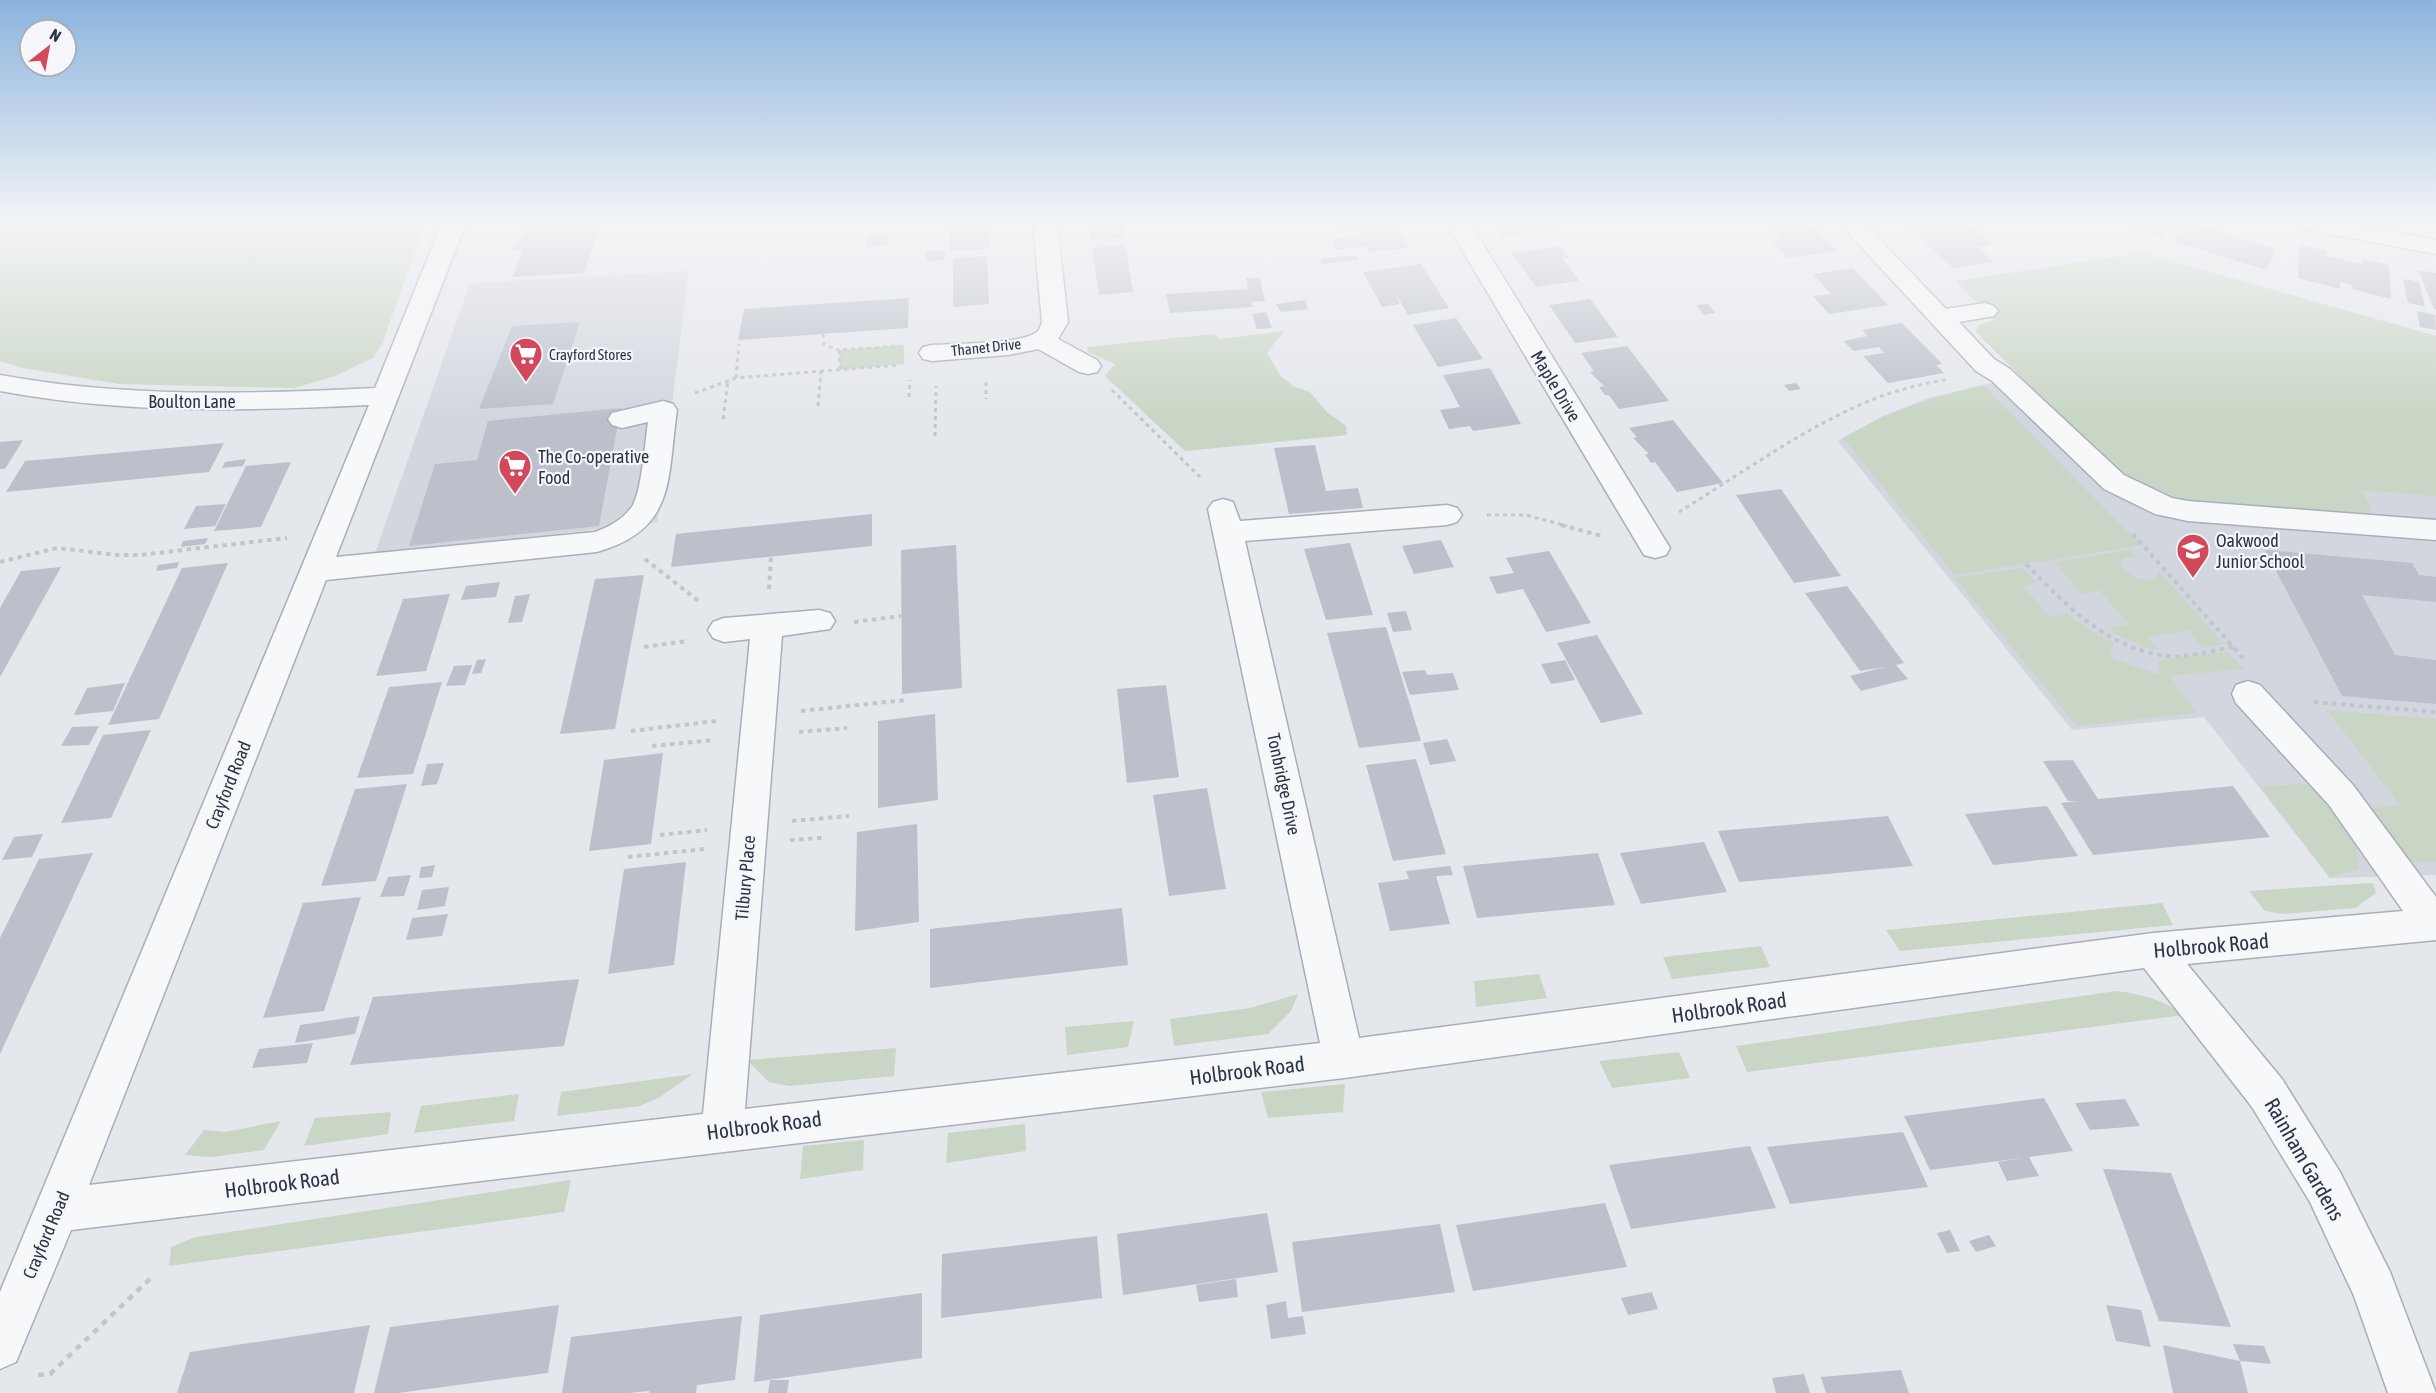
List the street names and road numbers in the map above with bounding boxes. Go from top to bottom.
street label: Thanet Drive [950,335,1022,359]
street label: Maple Drive [1527,347,1585,425]
street label: Boulton Lane [148,391,236,412]
street label: Tonbridge Drive [1263,731,1305,837]
street label: Crayford Road [201,738,255,832]
street label: Tilbury Place [731,834,759,922]
street label: Holbrook Road [2152,928,2270,962]
street label: Holbrook Road [1670,987,1788,1027]
street label: Holbrook Road [1188,1051,1306,1089]
street label: Rainham Gardens [2260,1094,2350,1224]
street label: Holbrook Road [705,1106,823,1144]
street label: Holbrook Road [223,1164,341,1202]
street label: Crayford Road [18,1188,74,1282]

